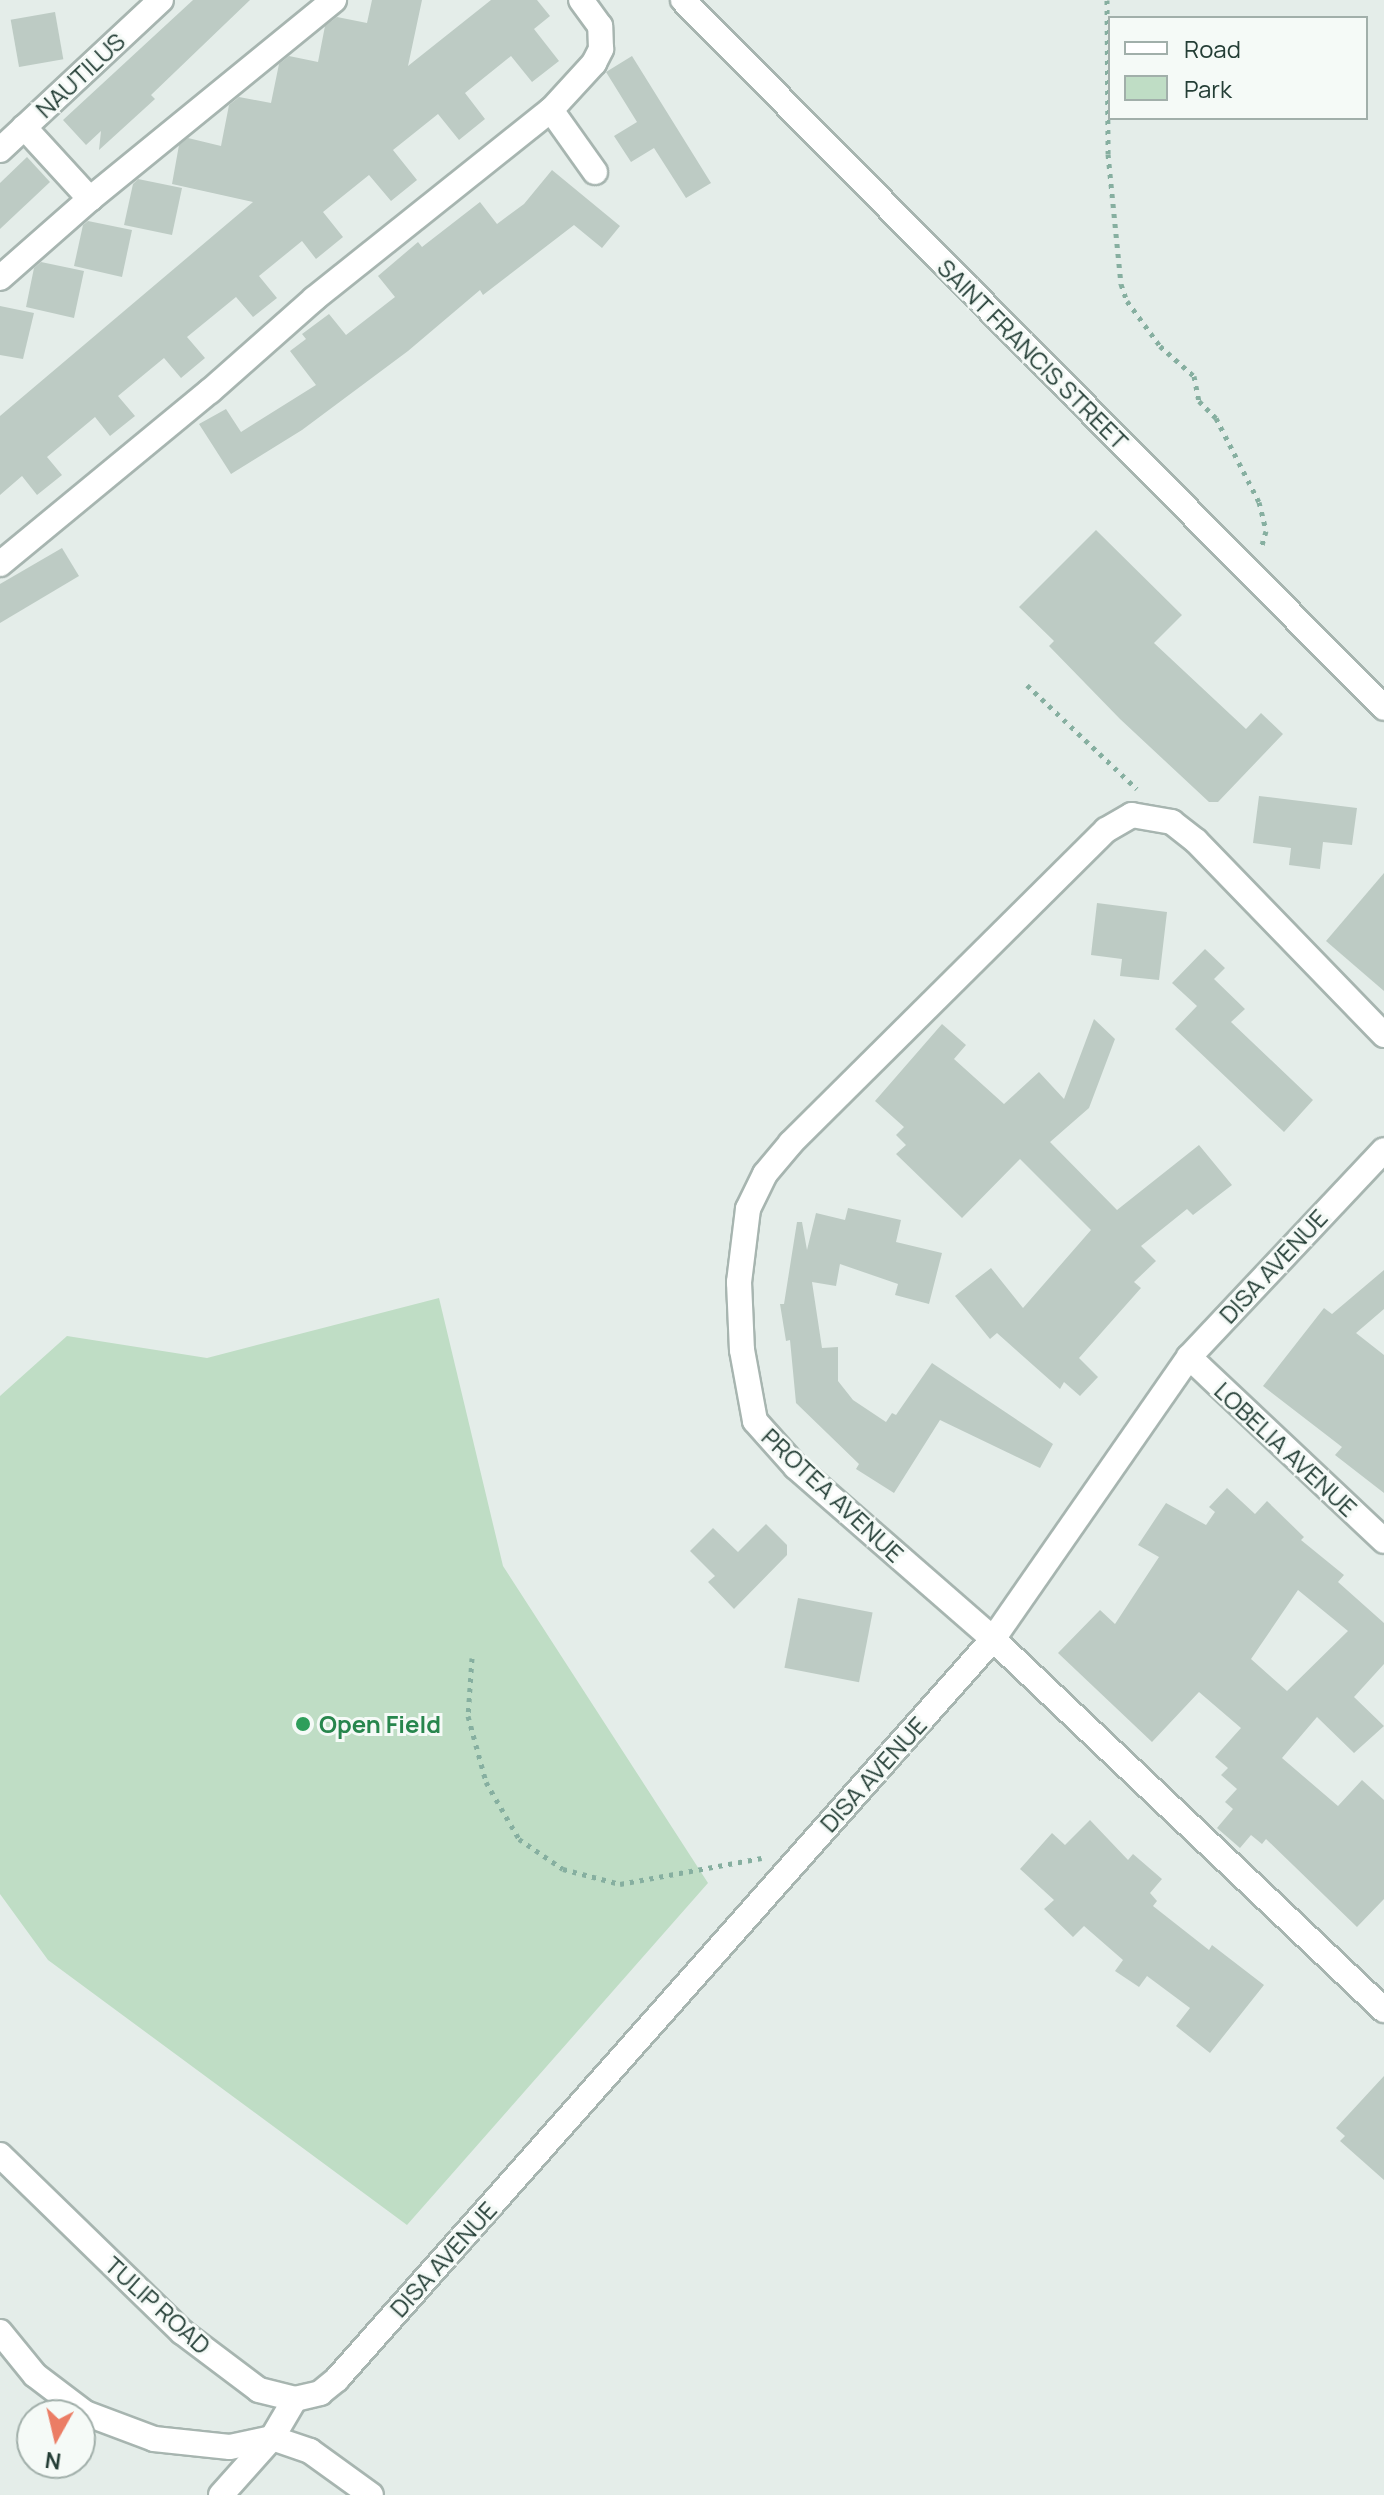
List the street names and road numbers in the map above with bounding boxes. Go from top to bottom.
street label: NAUTILUS [30,27,130,123]
street label: SAINT FRANCIS STREET [931,252,1135,456]
street label: DISA AVENUE [1213,1203,1333,1329]
street label: LOBELIA AVENUE [1209,1376,1363,1522]
street label: PROTEA AVENUE [756,1422,910,1568]
street label: DISA AVENUE [814,1710,932,1838]
street label: DISA AVENUE [384,2195,502,2323]
street label: TULIP ROAD [99,2250,217,2360]

